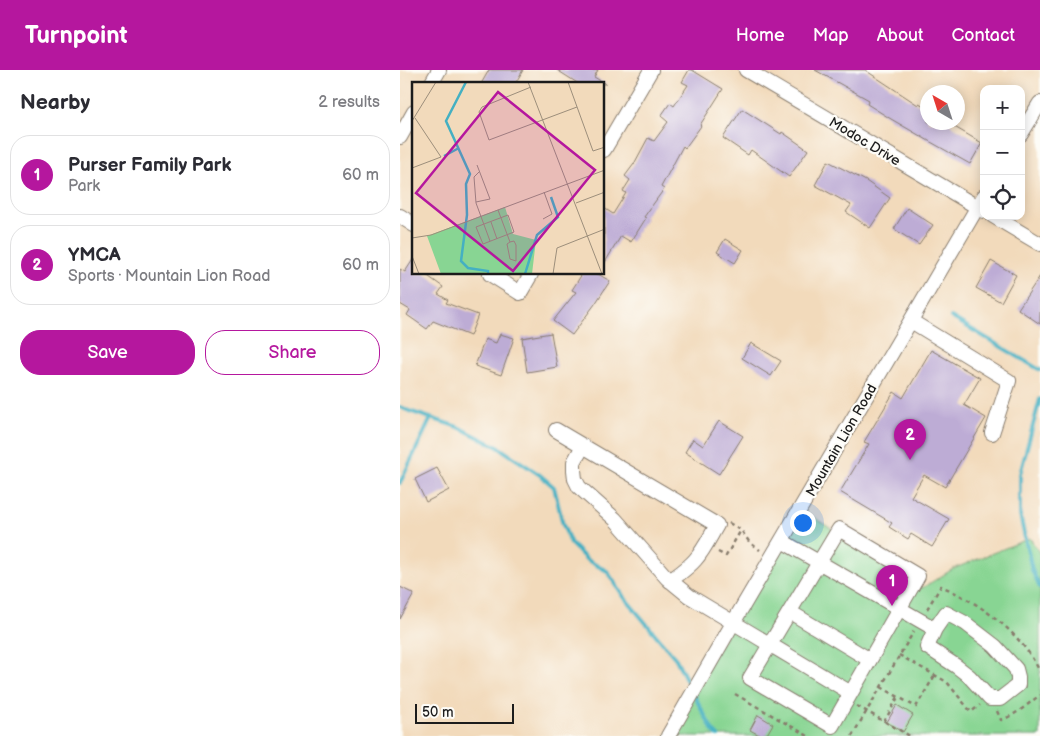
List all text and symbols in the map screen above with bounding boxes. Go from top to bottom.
text: Turnpoint [25,21,128,50]
text: Home [736,25,785,46]
text: Map [813,25,849,46]
text: About [877,25,924,46]
text: Contact [952,25,1015,46]
inset map [412,82,605,275]
north arrow [920,85,965,130]
map controls [980,85,1025,220]
button: + [980,85,1025,130]
text: Nearby [20,90,90,115]
text: 2 results [318,93,380,112]
street label: Modoc Drive [826,114,903,169]
button: − [980,130,1025,175]
text: Purser Family Park [68,154,231,177]
text: 1 [34,166,40,185]
text: 60 m [342,166,379,185]
button: locate [980,175,1025,220]
text: Park [68,177,100,196]
text: YMCA [68,244,121,267]
text: 2 [32,256,42,275]
text: 60 m [342,256,379,275]
text: Sports · Mountain Lion Road [68,267,270,286]
button: Save [20,330,195,375]
button: Share [205,330,380,375]
street label: Mountain Lion Road [802,381,881,500]
pin: 2 [894,419,926,460]
your location [790,510,816,536]
pin: 1 [876,565,908,606]
scale bar [415,701,514,724]
text: 50 m [422,704,454,721]

